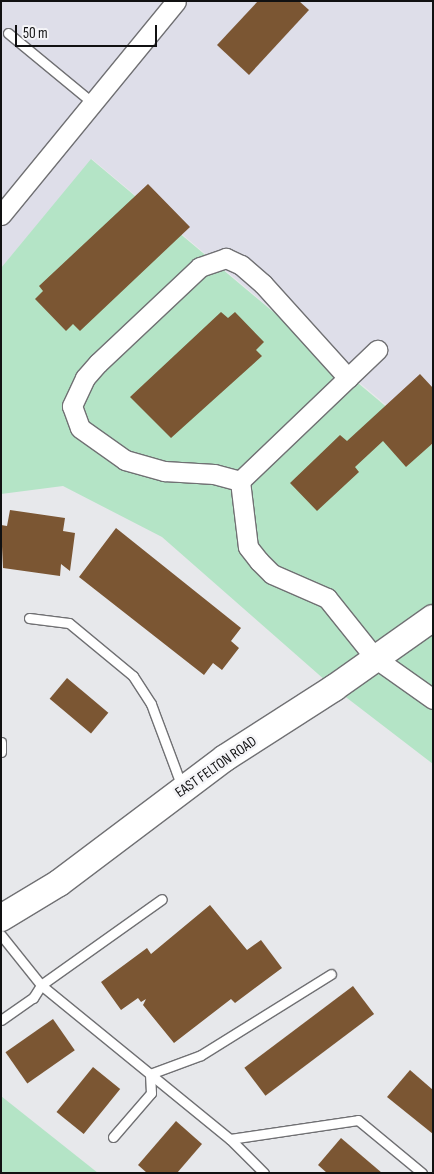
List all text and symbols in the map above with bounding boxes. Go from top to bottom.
scale bar [18,15,160,47]
text: 50 m [23,24,48,43]
street label: EAST FELTON ROAD [172,732,260,802]

